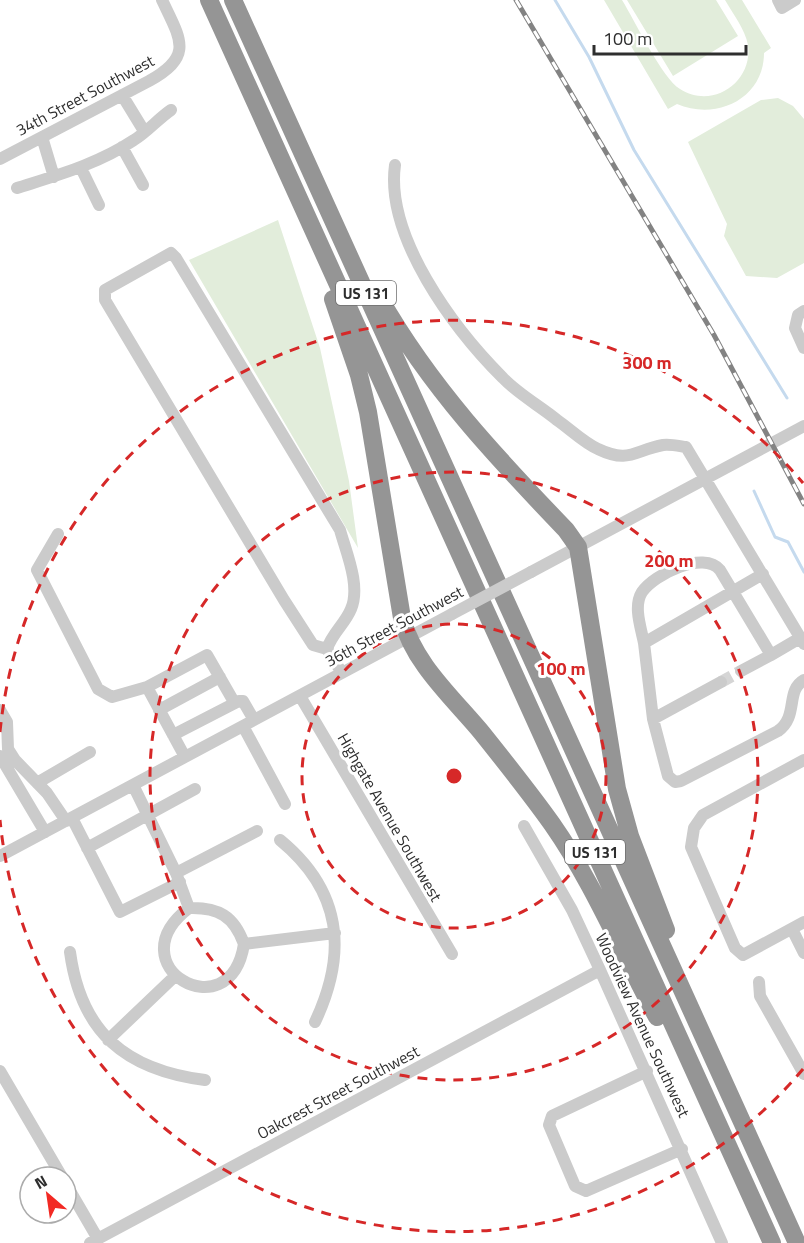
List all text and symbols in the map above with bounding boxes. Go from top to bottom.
scale bar [594,18,746,56]
text: 100 m [603,25,652,52]
street label: 34th Street Southwest [12,48,159,142]
road number: US 131 [336,281,396,305]
text: 300 m [622,349,672,376]
text: 200 m [644,547,694,574]
street label: 36th Street Southwest [321,579,468,673]
text: 100 m [536,655,586,682]
street label: Highgate Avenue Southwest [332,728,448,906]
centre of rings [444,766,464,786]
road number: US 131 [565,840,625,864]
street label: Woodview Avenue Southwest [590,929,696,1121]
street label: Oakcrest Street Southwest [253,1039,424,1145]
north arrow [18,1165,78,1225]
text: N [30,1169,51,1195]

